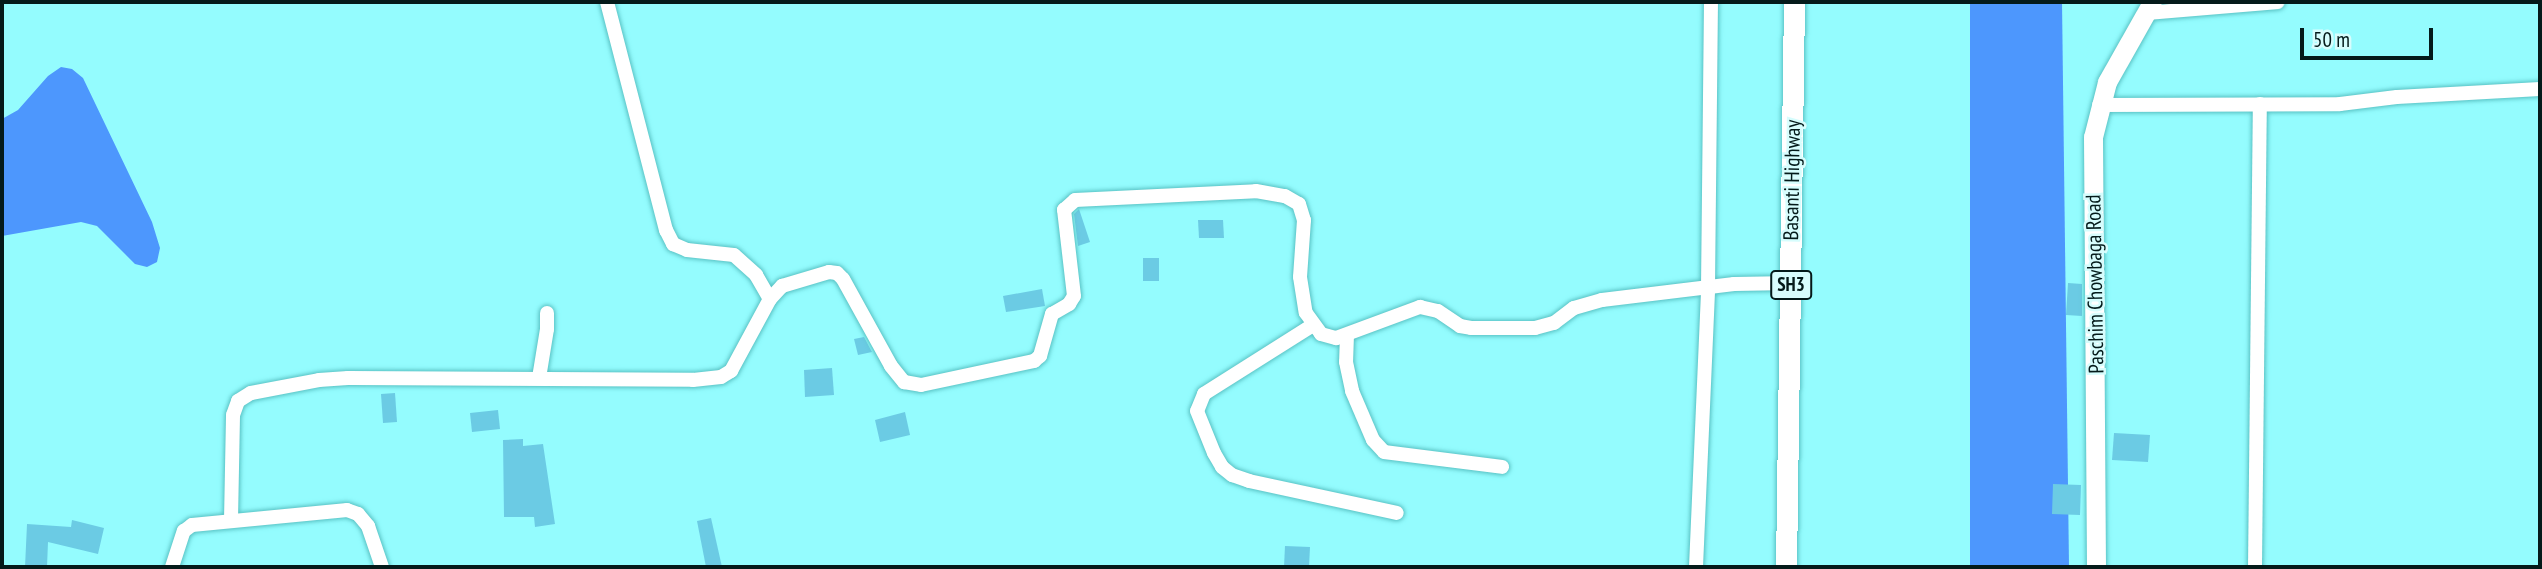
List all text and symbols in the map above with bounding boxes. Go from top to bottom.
scale bar [2304,14,2437,58]
text: 50 m [2313,26,2350,53]
street label: Basanti Highway [1778,119,1806,241]
street label: Paschim Chowbaga Road [2081,194,2109,374]
road number: SH3 [1770,270,1812,300]

